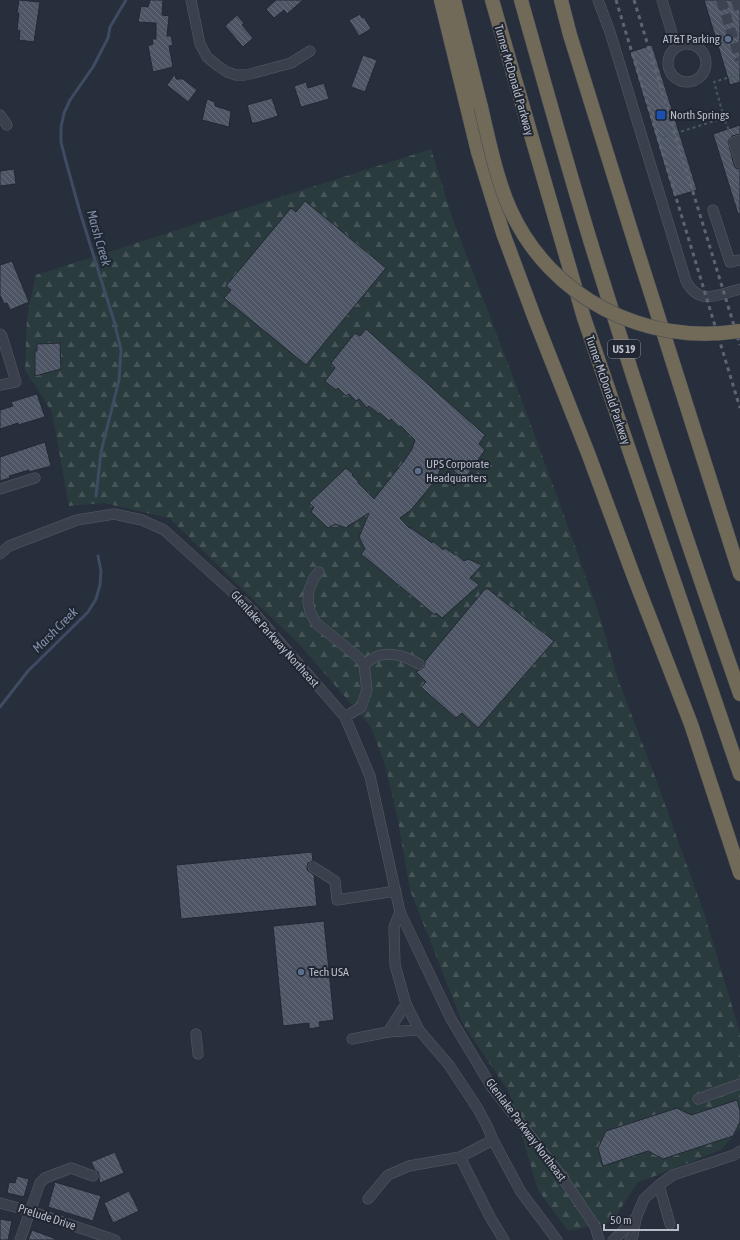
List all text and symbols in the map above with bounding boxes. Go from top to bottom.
street label: Turner McDonald Parkway [491,23,537,137]
place label: AT&T Parking [663,32,721,46]
marker: AT&T Parking [723,34,733,44]
place label: North Springs [670,108,729,122]
marker: North Springs [655,109,667,121]
water label: Marsh Creek [84,208,114,268]
street label: Turner McDonald Parkway [583,333,633,447]
road number: US 19 [608,340,640,358]
place label: UPS Corporate Headquarters [426,457,489,485]
marker: UPS Corporate Headquarters [413,466,423,476]
street label: Glenlake Parkway Northeast [228,588,322,691]
water label: Marsh Creek [29,604,81,656]
place label: Tech USA [309,965,349,979]
marker: Tech USA [296,967,306,977]
street label: Glenlake Parkway Northeast [483,1076,570,1185]
street label: Prelude Drive [16,1201,78,1233]
scale bar [604,1206,678,1232]
text: 50 m [610,1213,632,1227]

